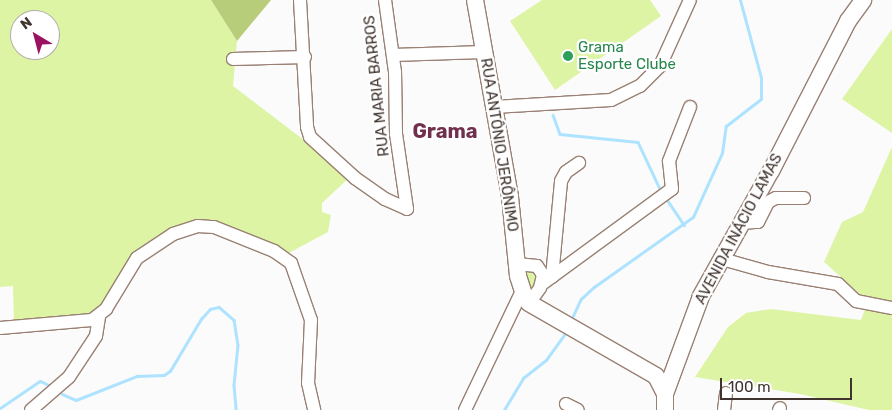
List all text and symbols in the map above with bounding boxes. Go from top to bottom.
north arrow [10,10,60,60]
text: N [17,14,35,33]
street label: RUA MARIA BARROS [361,14,393,158]
place label: Grama Esporte Clube [578,38,676,73]
marker: Grama Esporte Clube [562,50,574,62]
street label: RUA ANTÔNIO JERÔNIMO [476,56,522,234]
district label: Grama [412,119,478,143]
street label: AVENIDA INÁCIO LAMAS [691,150,787,308]
scale bar [722,368,854,400]
text: 100 m [728,378,770,396]

